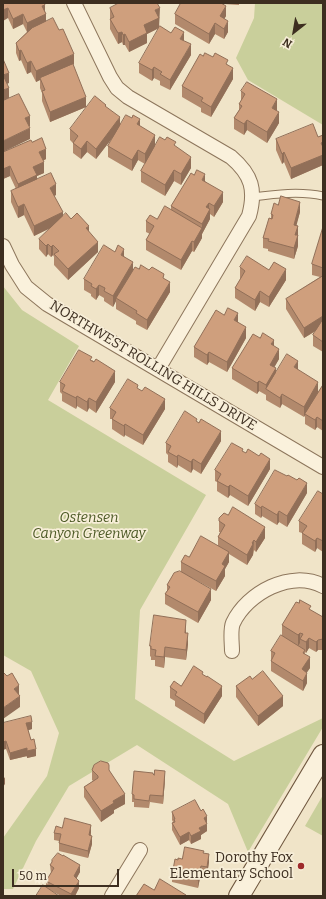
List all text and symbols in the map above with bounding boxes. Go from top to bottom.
north arrow [274,12,314,52]
text: N [281,35,295,50]
street label: NORTHWEST ROLLING HILLS DRIVE [46,297,260,435]
park label: Ostensen Canyon Greenway [32,510,146,542]
place label: Dorothy Fox Elementary School [170,850,293,882]
scale bar [14,861,121,887]
marker: Dorothy Fox Elementary School [296,861,306,871]
text: 50 m [19,869,47,883]

